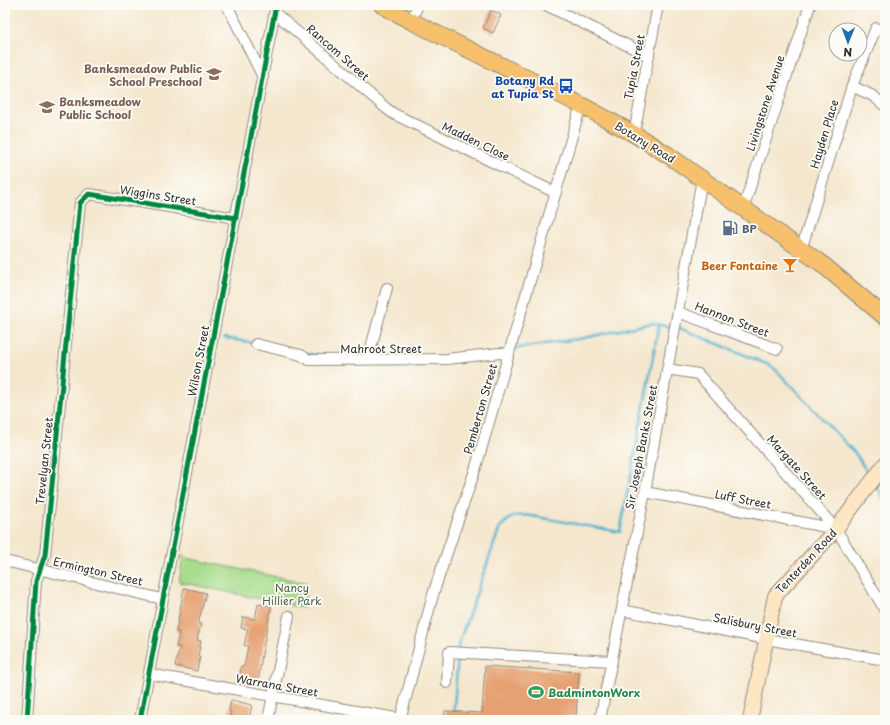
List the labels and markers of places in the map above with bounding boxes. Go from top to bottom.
place label: Banksmeadow Public School Preschool [84,60,202,90]
school or university icon: Banksmeadow Public School Preschool [205,65,223,83]
place label: Botany Rd at Tupia St [491,72,555,102]
bus stop icon: Botany Rd at Tupia St [557,77,575,95]
place label: Banksmeadow Public School [59,93,142,123]
school or university icon: Banksmeadow Public School [38,98,56,116]
fuel station icon: BP [721,219,739,237]
place label: BP [742,220,757,237]
bar icon: Beer Fontaine [781,256,799,274]
place label: Beer Fontaine [701,257,779,274]
sports icon: BadmintonWorx [527,683,545,701]
place label: BadmintonWorx [548,684,640,701]

